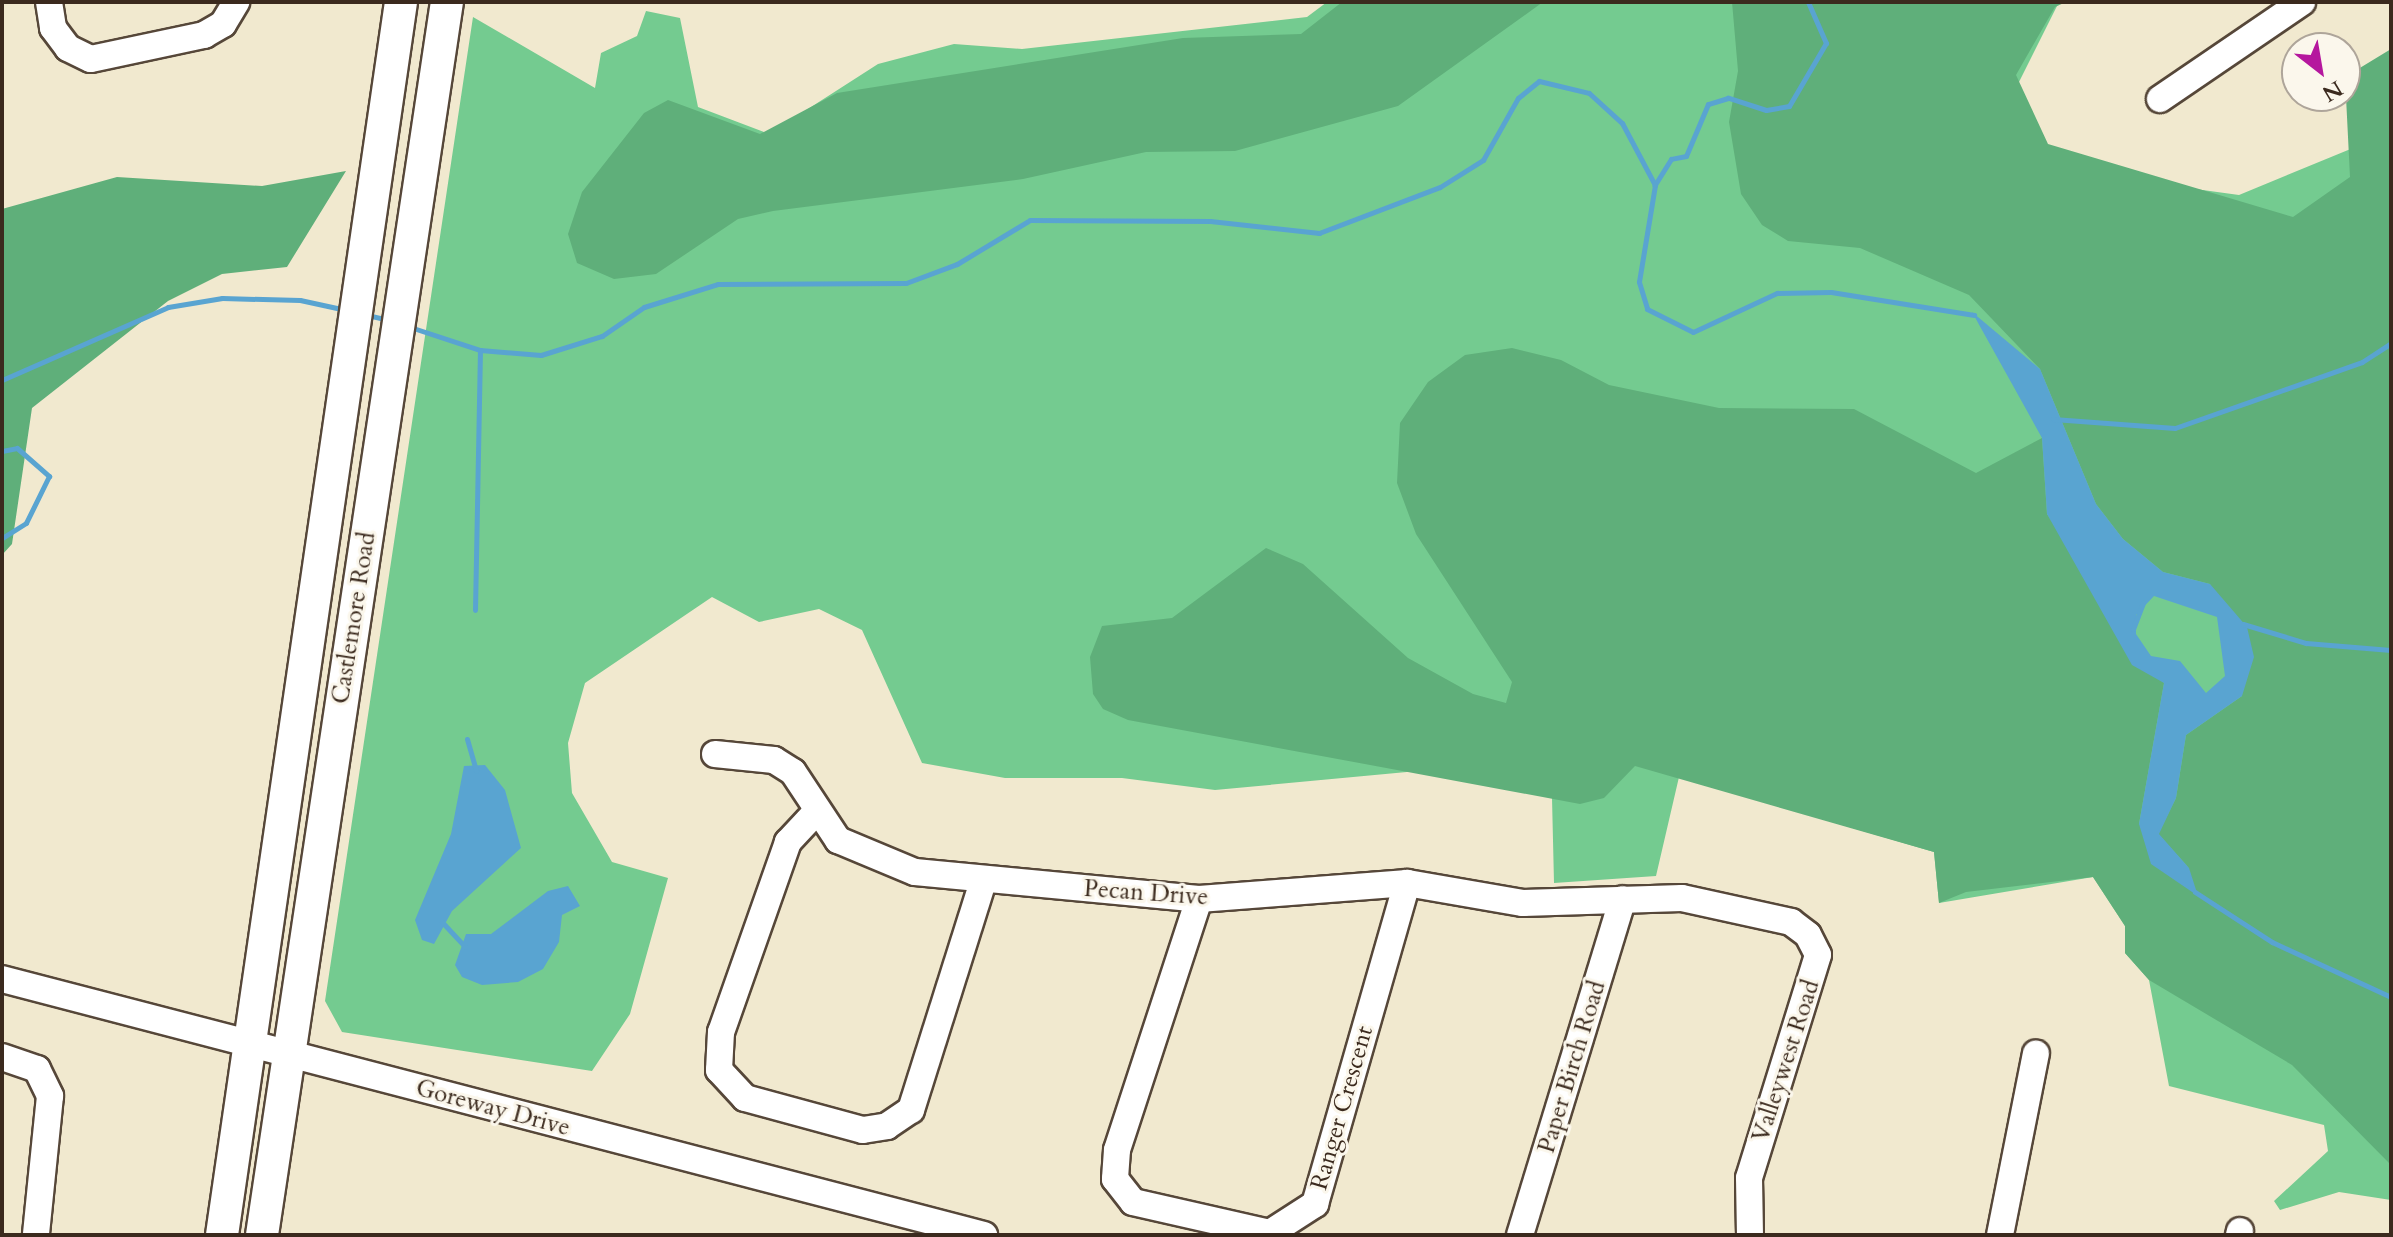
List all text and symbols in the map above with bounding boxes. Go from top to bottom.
north arrow [2281,32,2361,112]
text: N [2316,73,2348,109]
street label: Castlemore Road [326,530,382,706]
street label: Pecan Drive [1083,874,1209,912]
street label: Valleywest Road [1746,976,1826,1146]
street label: Paper Birch Road [1532,977,1612,1157]
street label: Ranger Crescent [1305,1023,1379,1193]
street label: Goreway Drive [413,1074,573,1142]

